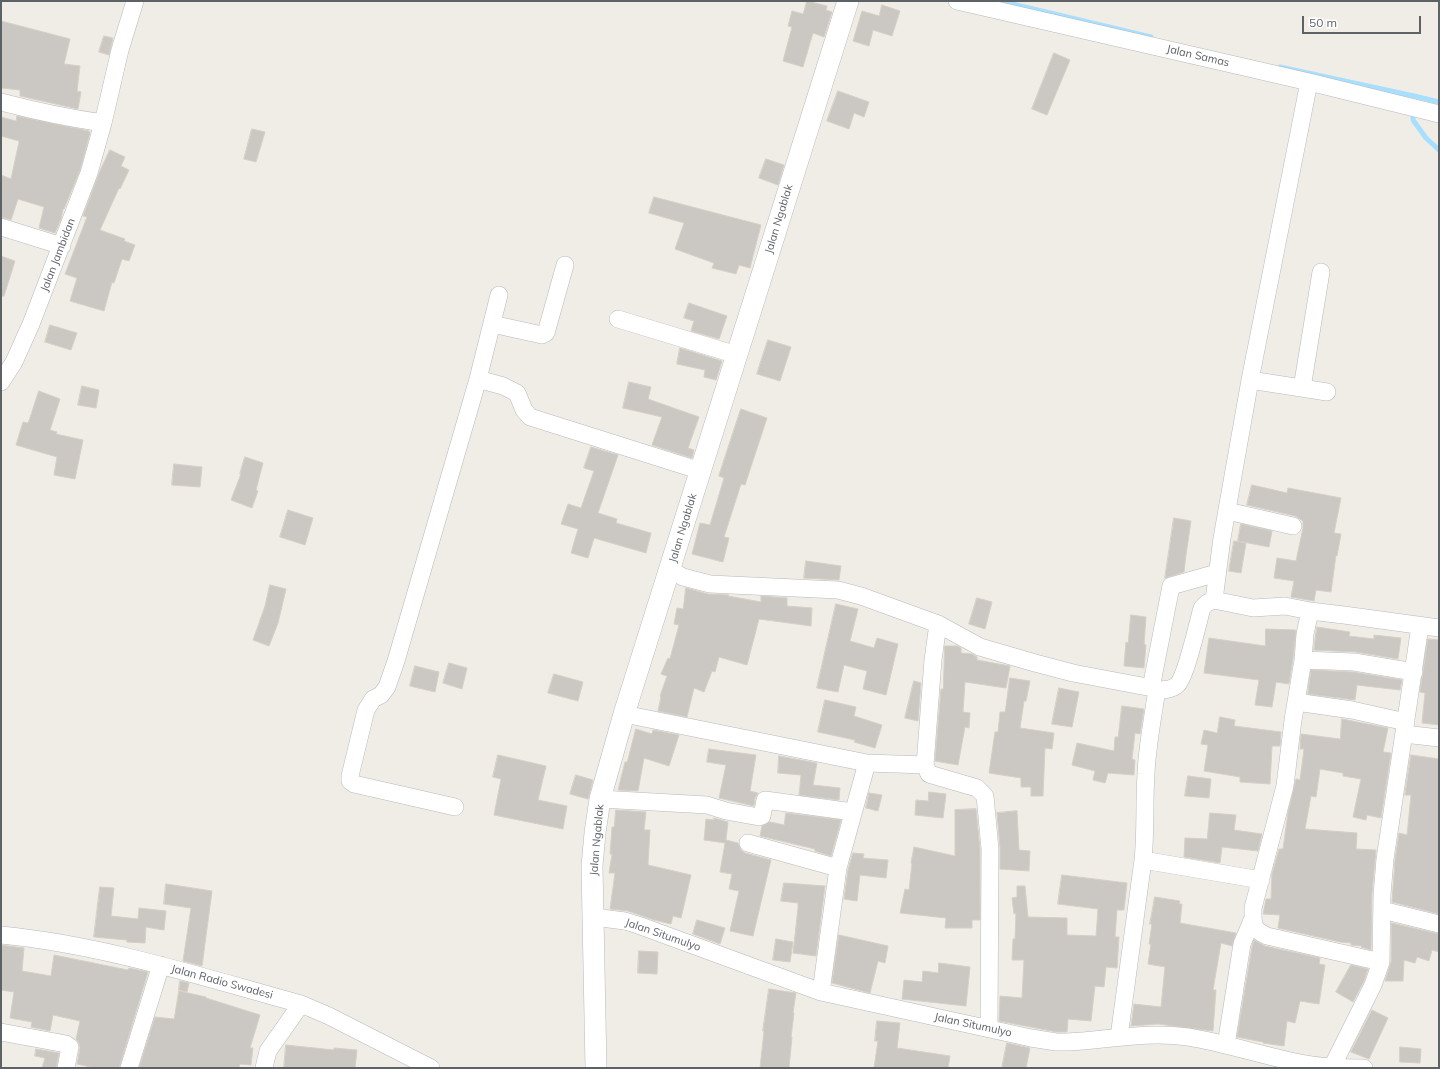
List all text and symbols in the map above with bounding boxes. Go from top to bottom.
scale bar [1304,8,1423,34]
text: 50 m [1309,15,1337,30]
street label: Jalan Samas [1165,42,1231,70]
street label: Jalan Ngablak [762,183,796,255]
street label: Jalan Jambidan [38,216,78,294]
street label: Jalan Ngablak [666,492,700,564]
street label: Jalan Ngablak [587,804,607,876]
street label: Jalan Situmulyo [623,916,703,954]
street label: Jalan Radio Swadesi [170,962,274,1002]
street label: Jalan Situmulyo [933,1010,1013,1040]

